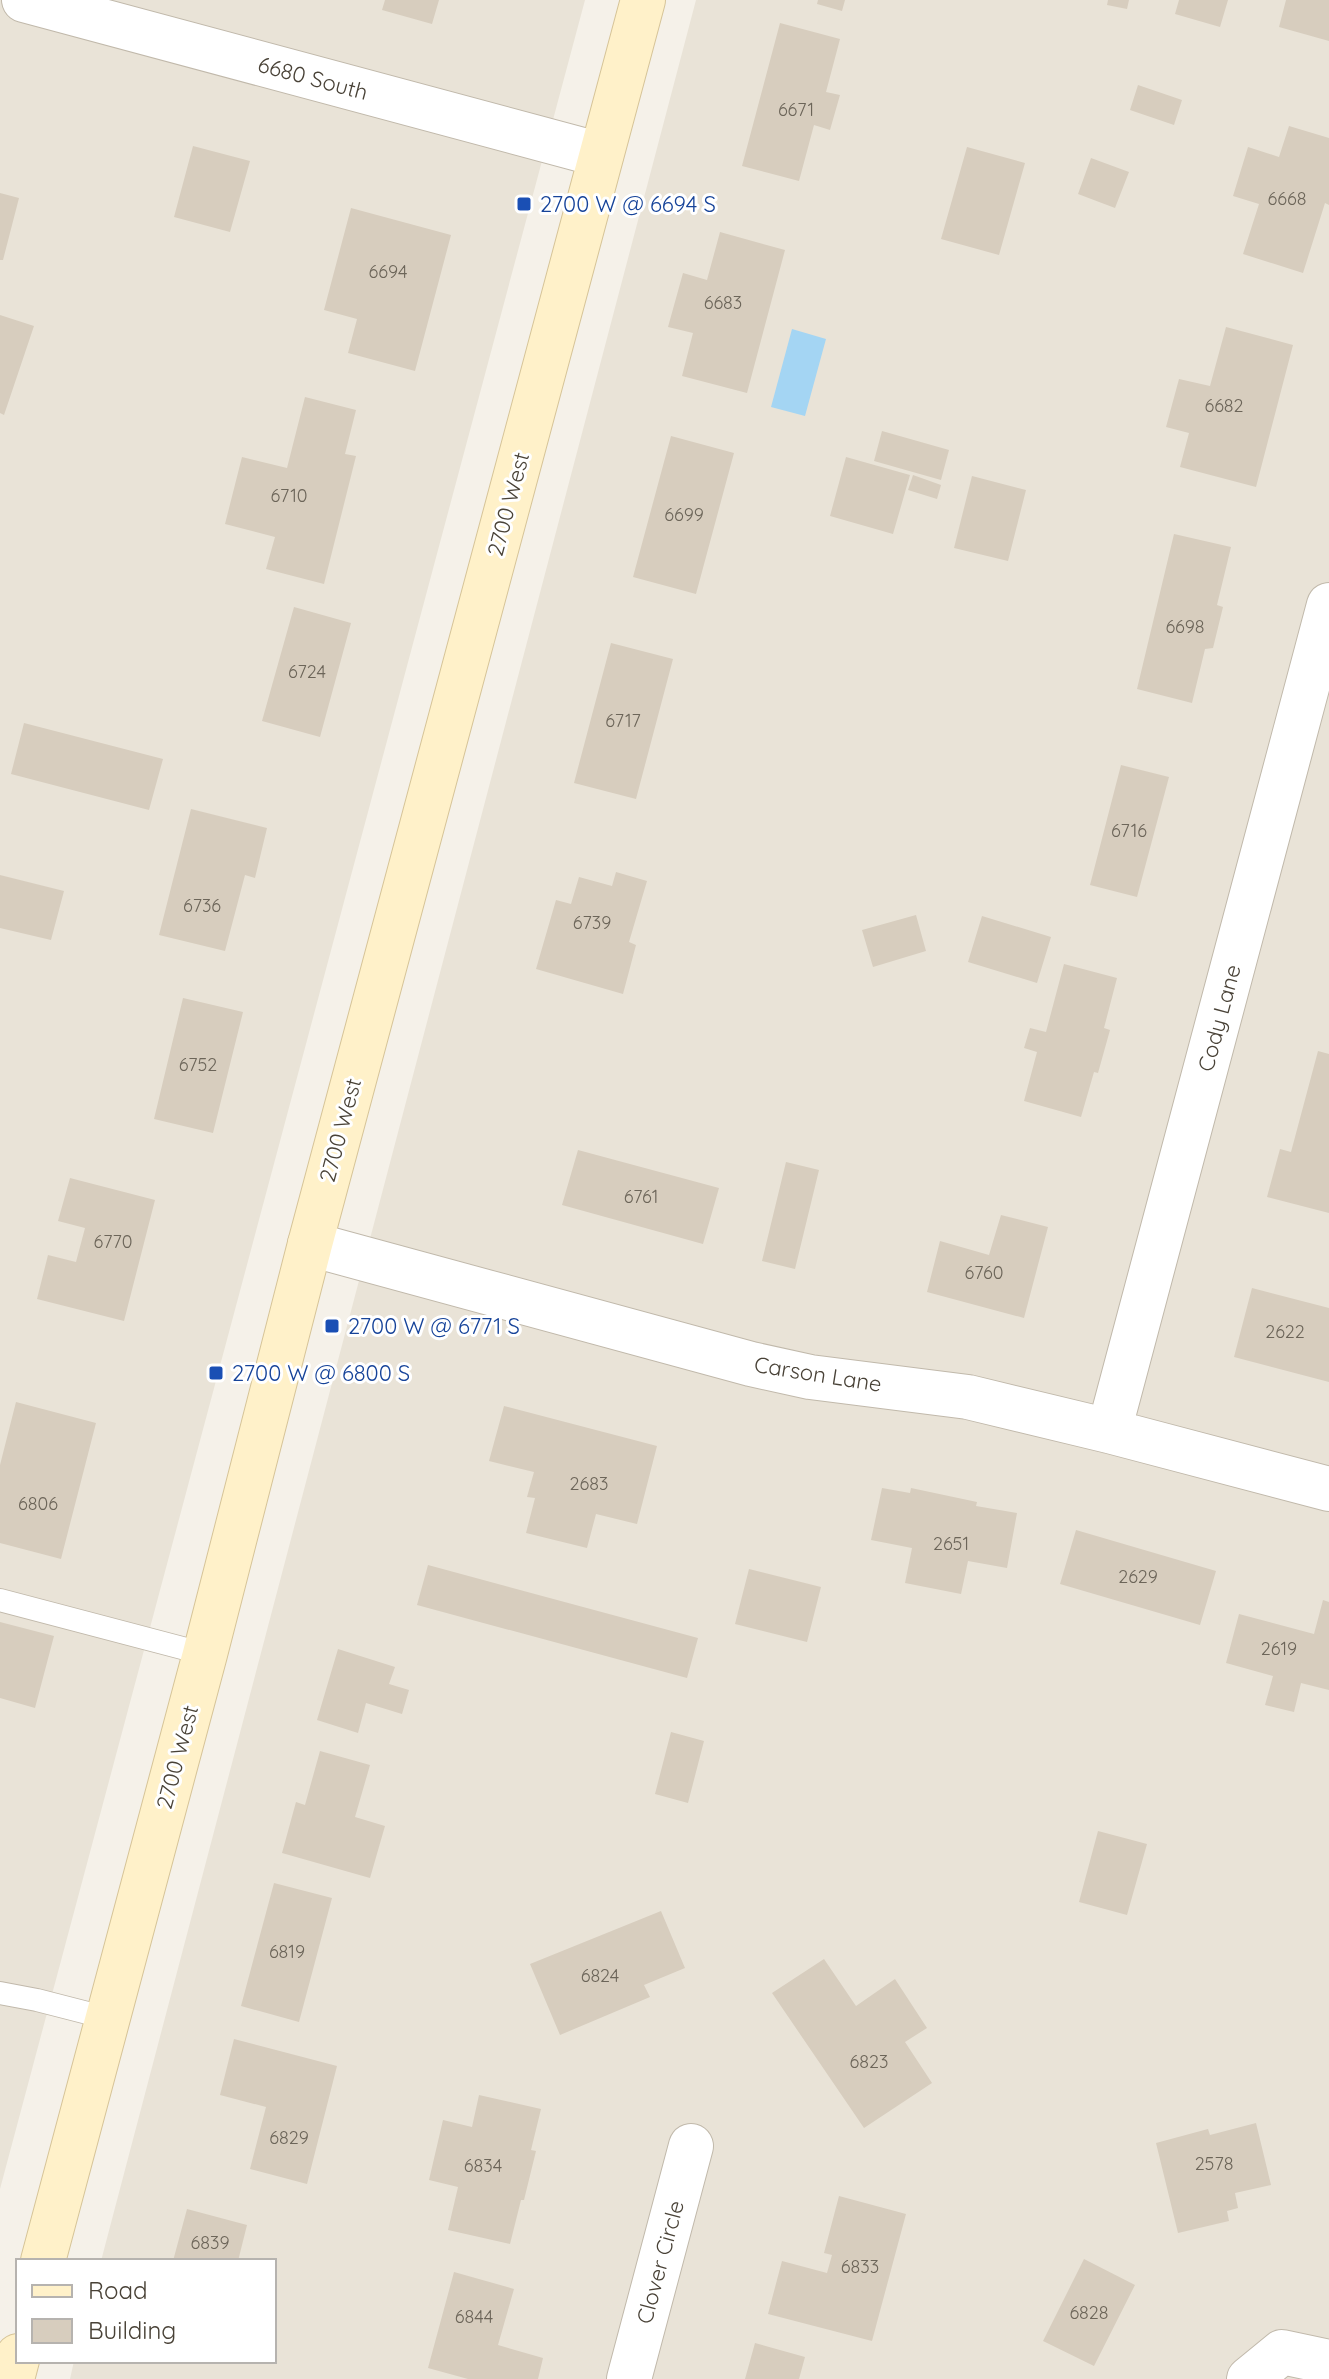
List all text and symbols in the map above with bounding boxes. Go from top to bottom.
street label: 6680 South [255,50,371,106]
house number: 6671 [778,98,814,121]
house number: 6668 [1268,187,1306,210]
place label: 2700 W @ 6694 S [540,190,716,218]
marker: 2700 W @ 6694 S [515,195,533,213]
house number: 6694 [369,260,407,283]
house number: 6683 [704,291,742,314]
house number: 6682 [1204,394,1244,417]
street label: 2700 West [481,449,535,559]
house number: 6710 [270,484,308,507]
house number: 6699 [664,503,704,526]
house number: 6698 [1165,615,1205,638]
house number: 6724 [288,660,326,683]
house number: 6717 [605,709,641,732]
house number: 6716 [1111,819,1147,842]
house number: 6736 [183,894,221,917]
house number: 6739 [573,911,611,934]
street label: Cody Lane [1191,961,1247,1075]
house number: 6752 [179,1053,217,1076]
street label: 2700 West [313,1075,367,1185]
house number: 6761 [624,1185,658,1208]
house number: 6770 [94,1230,132,1253]
house number: 6760 [965,1261,1003,1284]
place label: 2700 W @ 6771 S [348,1312,520,1340]
marker: 2700 W @ 6771 S [323,1317,341,1335]
house number: 2622 [1265,1320,1305,1343]
street label: Carson Lane [752,1350,884,1398]
place label: 2700 W @ 6800 S [232,1359,410,1387]
marker: 2700 W @ 6800 S [207,1364,225,1382]
house number: 2683 [570,1472,608,1495]
house number: 6806 [18,1492,58,1515]
house number: 2651 [933,1532,969,1555]
house number: 2629 [1118,1565,1158,1588]
house number: 2619 [1261,1637,1297,1660]
street label: 2700 West [150,1702,204,1812]
house number: 6819 [269,1940,305,1963]
house number: 6824 [581,1964,619,1987]
house number: 6823 [850,2050,888,2073]
house number: 6829 [269,2126,309,2149]
house number: 2578 [1195,2152,1233,2175]
house number: 6834 [464,2154,502,2177]
street label: Clover Circle [630,2197,690,2327]
house number: 6839 [191,2231,229,2254]
house number: 6833 [841,2255,879,2278]
legend [16,2259,276,2363]
text: Road [88,2275,148,2305]
house number: 6828 [1069,2301,1109,2324]
house number: 6844 [455,2305,493,2328]
text: Building [88,2315,176,2345]

